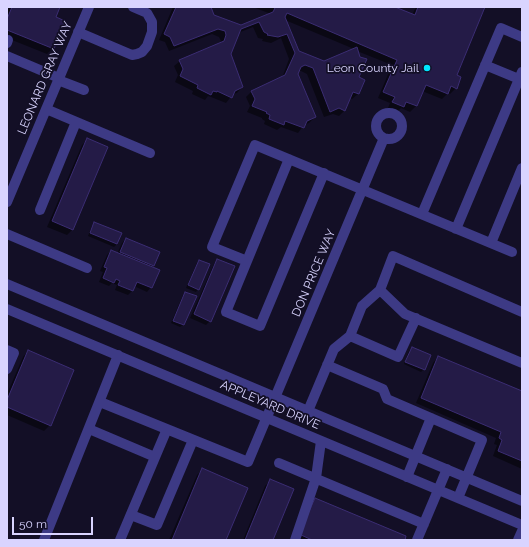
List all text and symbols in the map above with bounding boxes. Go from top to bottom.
street label: LEONARD GRAY WAY [15,19,75,137]
place label: Leon County Jail [327,61,419,75]
marker: Leon County Jail [422,63,432,73]
street label: DON PRICE WAY [289,227,339,319]
street label: APPLEYARD DRIVE [218,378,322,432]
scale bar [14,509,95,535]
text: 50 m [19,517,47,531]

